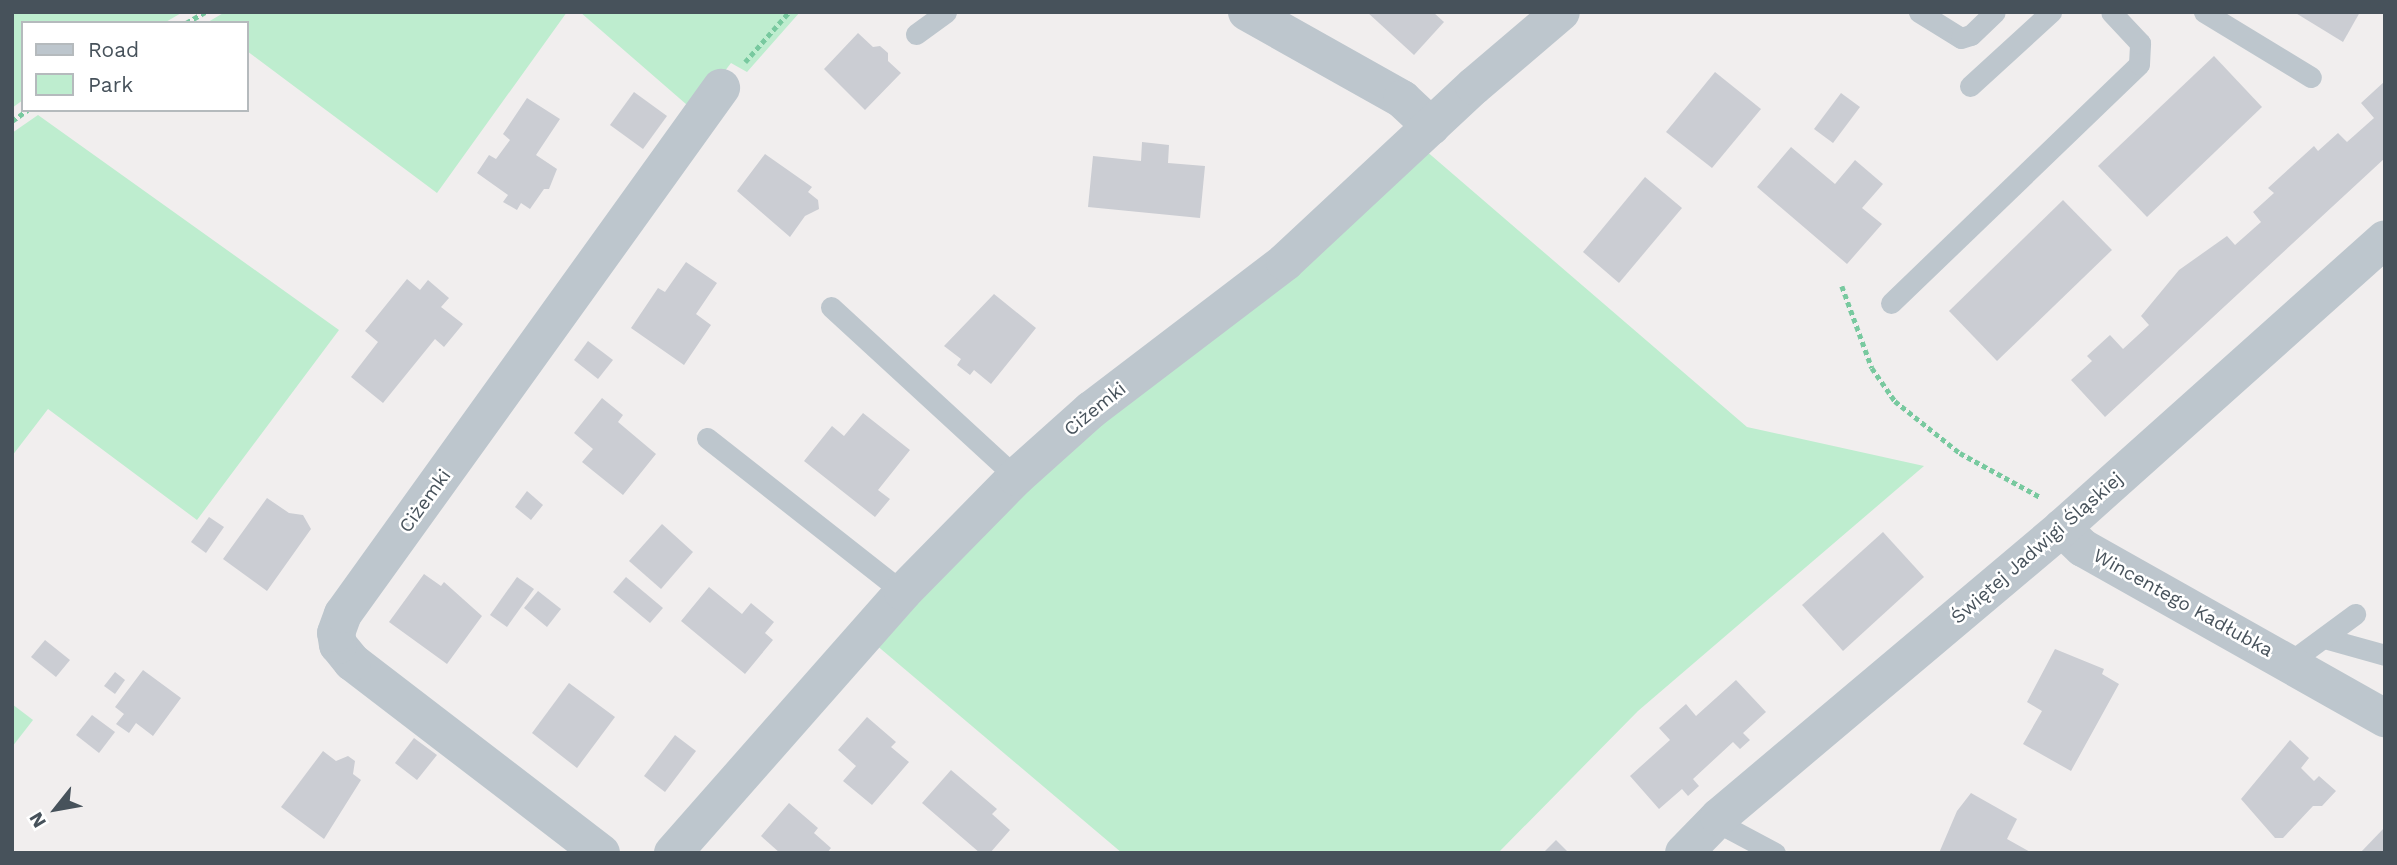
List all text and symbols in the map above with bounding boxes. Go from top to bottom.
legend [21,21,248,112]
text: Road [88,37,139,62]
text: Park [88,72,133,97]
street label: Ciżemki [1059,377,1131,441]
street label: Ciżemki [394,465,456,537]
street label: Świętej Jadwigi Śląskiej [1946,467,2128,629]
street label: Wincentego Kadłubka [2089,544,2277,662]
north arrow [21,774,91,844]
text: N [24,808,51,832]

